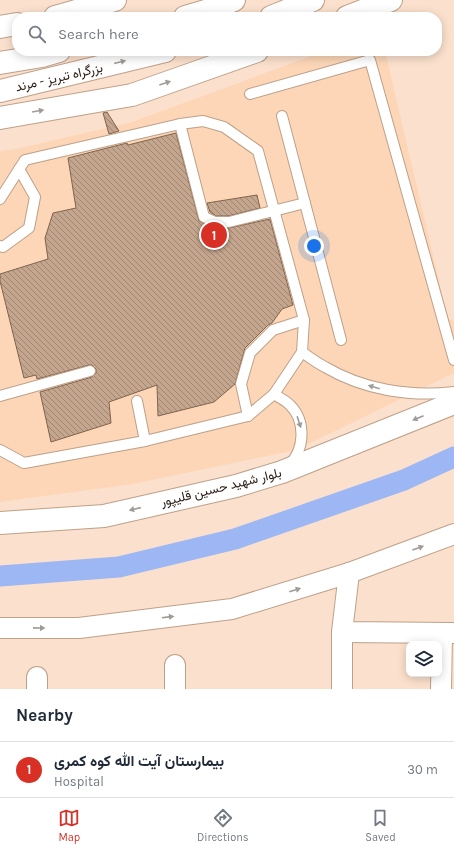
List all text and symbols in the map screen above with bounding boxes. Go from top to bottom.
search box [12,12,442,56]
icon: search [26,23,48,45]
text: Search here [58,25,139,43]
one-way arrow [114,59,126,65]
street label: بزرگراه تبریز - مرند [14,60,105,95]
one-way arrow [159,80,171,86]
one-way arrow [32,108,45,114]
pin: 1 [201,220,227,250]
your location [304,236,324,256]
one-way arrow [367,384,379,390]
one-way arrow [412,415,424,421]
one-way arrow [296,417,302,429]
street label: بلوار شهید حسین قلیپور [158,465,284,511]
one-way arrow [129,506,141,512]
one-way arrow [412,544,424,550]
one-way arrow [289,587,301,593]
one-way arrow [162,614,174,620]
one-way arrow [33,625,46,631]
map controls [406,641,442,677]
button: layers [406,641,442,677]
text: Nearby [16,705,73,725]
text: بیمارستان آیت الله کوه کمری [54,752,224,770]
text: 1 [27,762,31,777]
text: 30 m [407,762,438,777]
text: Hospital [54,774,104,789]
tab: Map [58,807,80,844]
tab: Directions [197,807,249,844]
tab: Saved [365,807,396,844]

